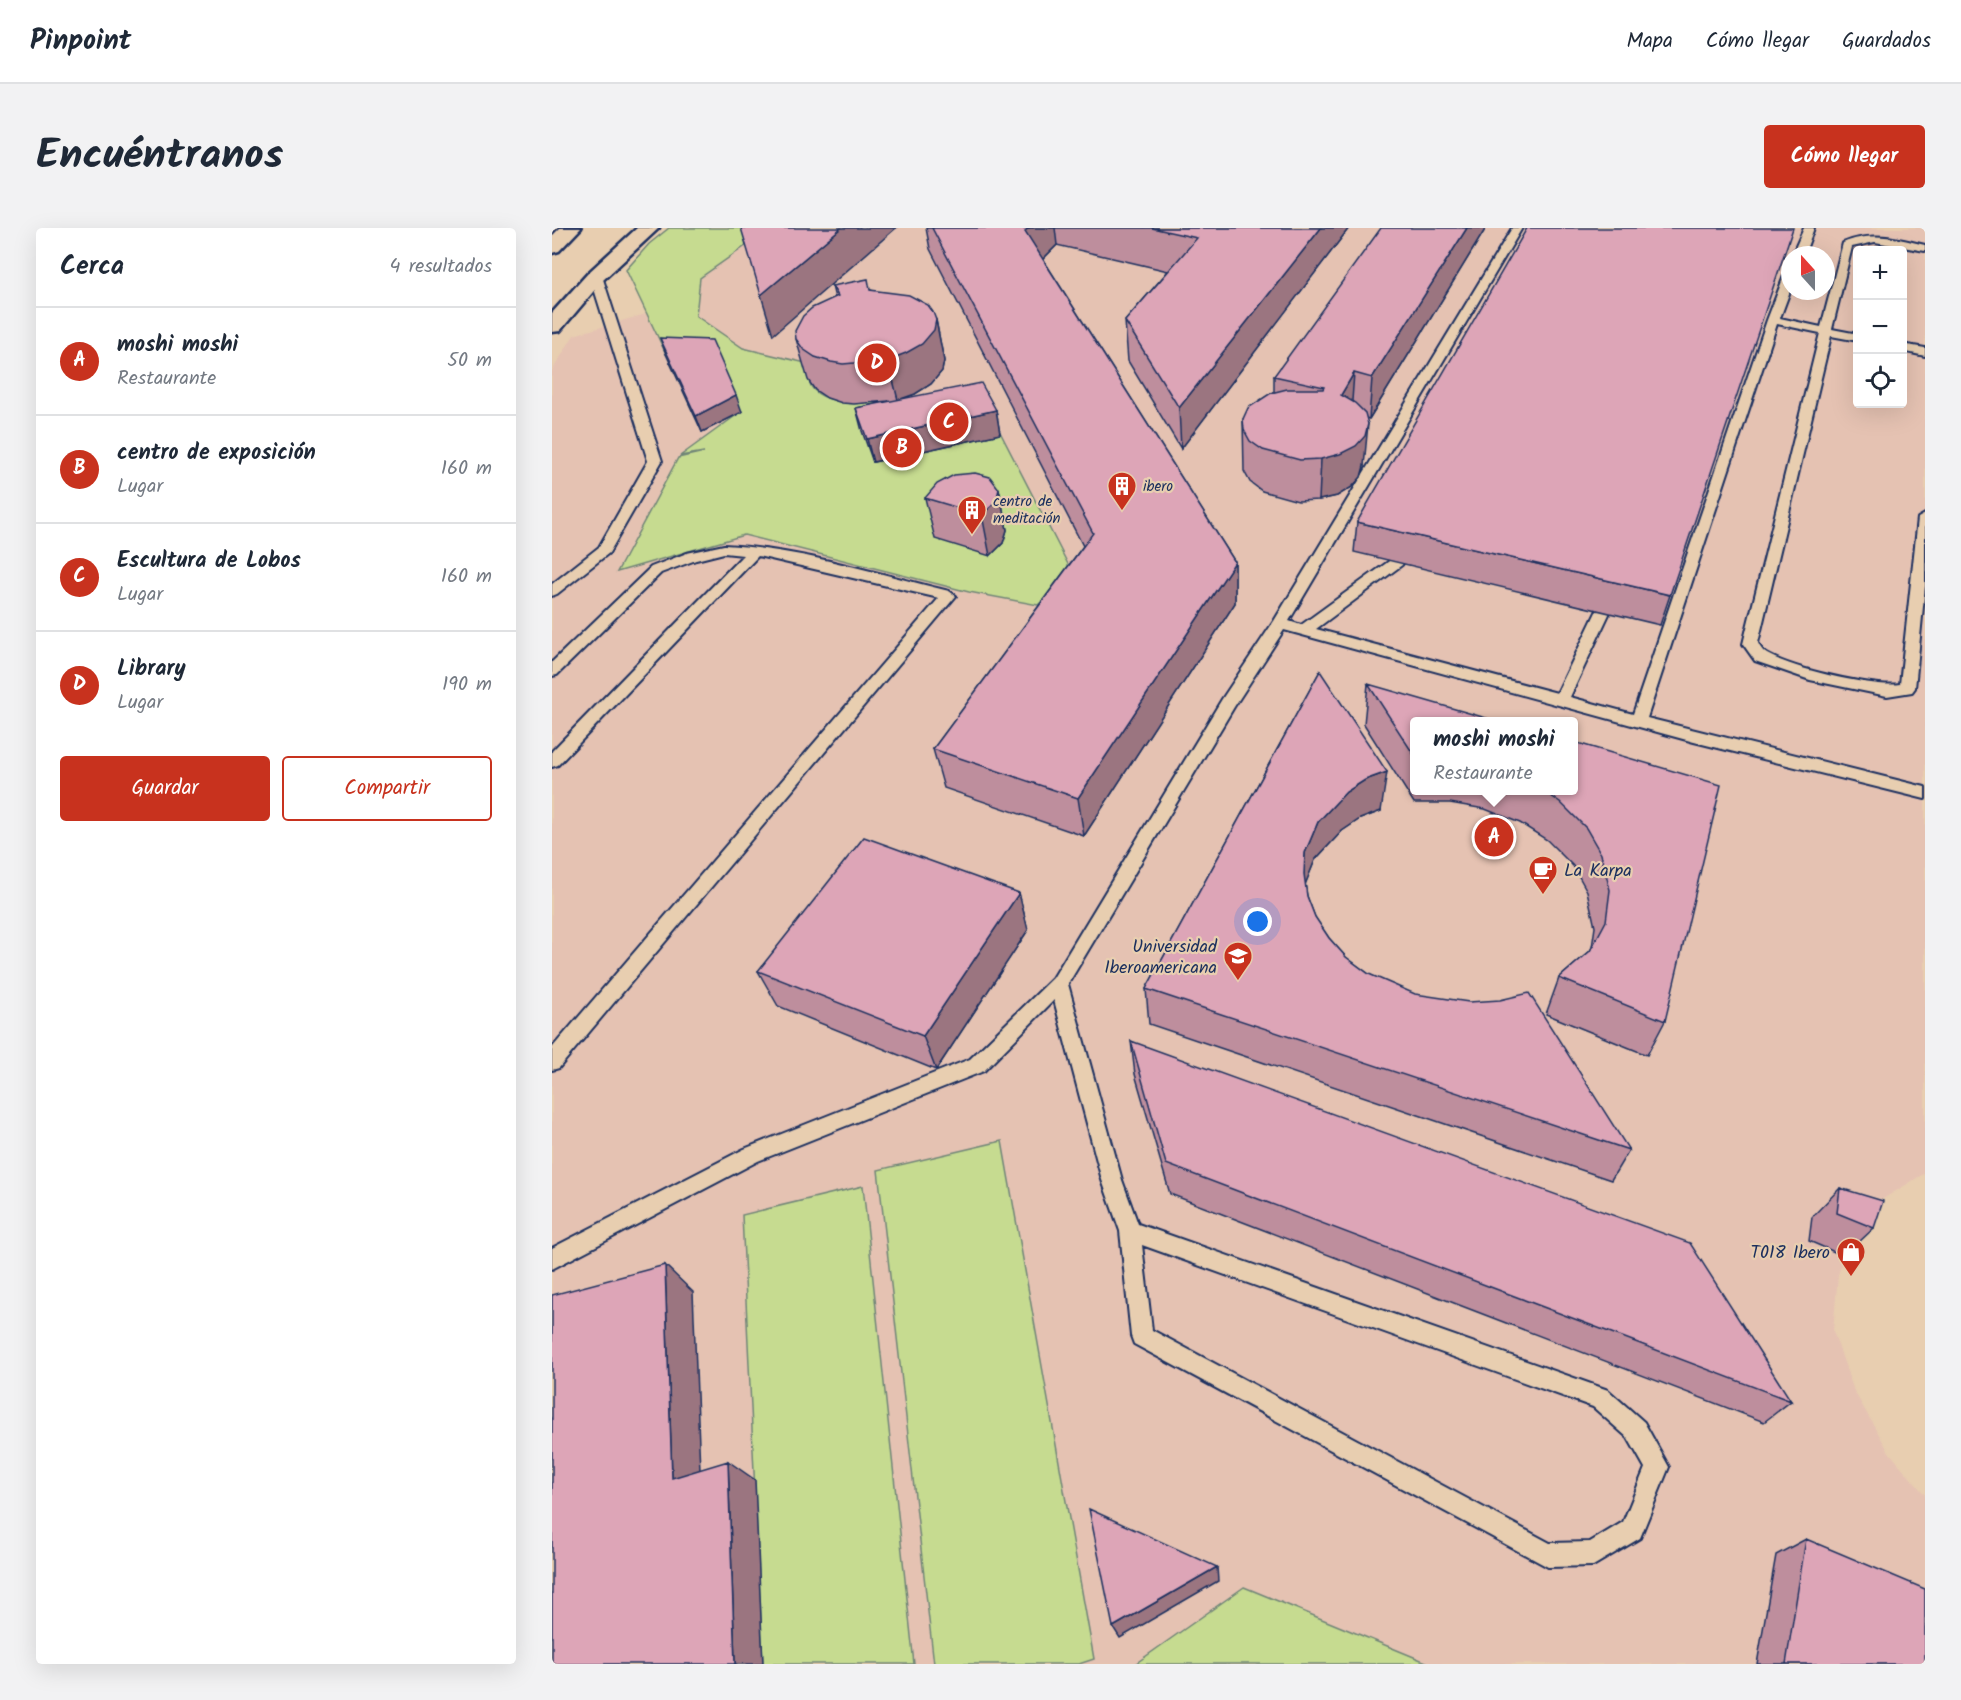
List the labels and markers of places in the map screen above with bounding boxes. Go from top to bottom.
pin: D [858,340,896,386]
pin: C [930,400,968,444]
pin: B [882,426,922,470]
building icon: ibero [1106,470,1138,512]
place label: ibero [1143,475,1173,499]
place label: centro de meditación [993,490,1061,531]
building icon: centro de meditación [956,494,988,536]
pin: A [1474,814,1514,860]
cafe icon: La Karpa [1527,854,1559,896]
place label: La Karpa [1564,857,1632,886]
place label: Universidad Iberoamericana [1104,933,1218,983]
school or university icon: Universidad Iberoamericana [1222,940,1254,982]
shop icon: T018 Ibero [1835,1236,1867,1278]
place label: T018 Ibero [1750,1239,1830,1268]

